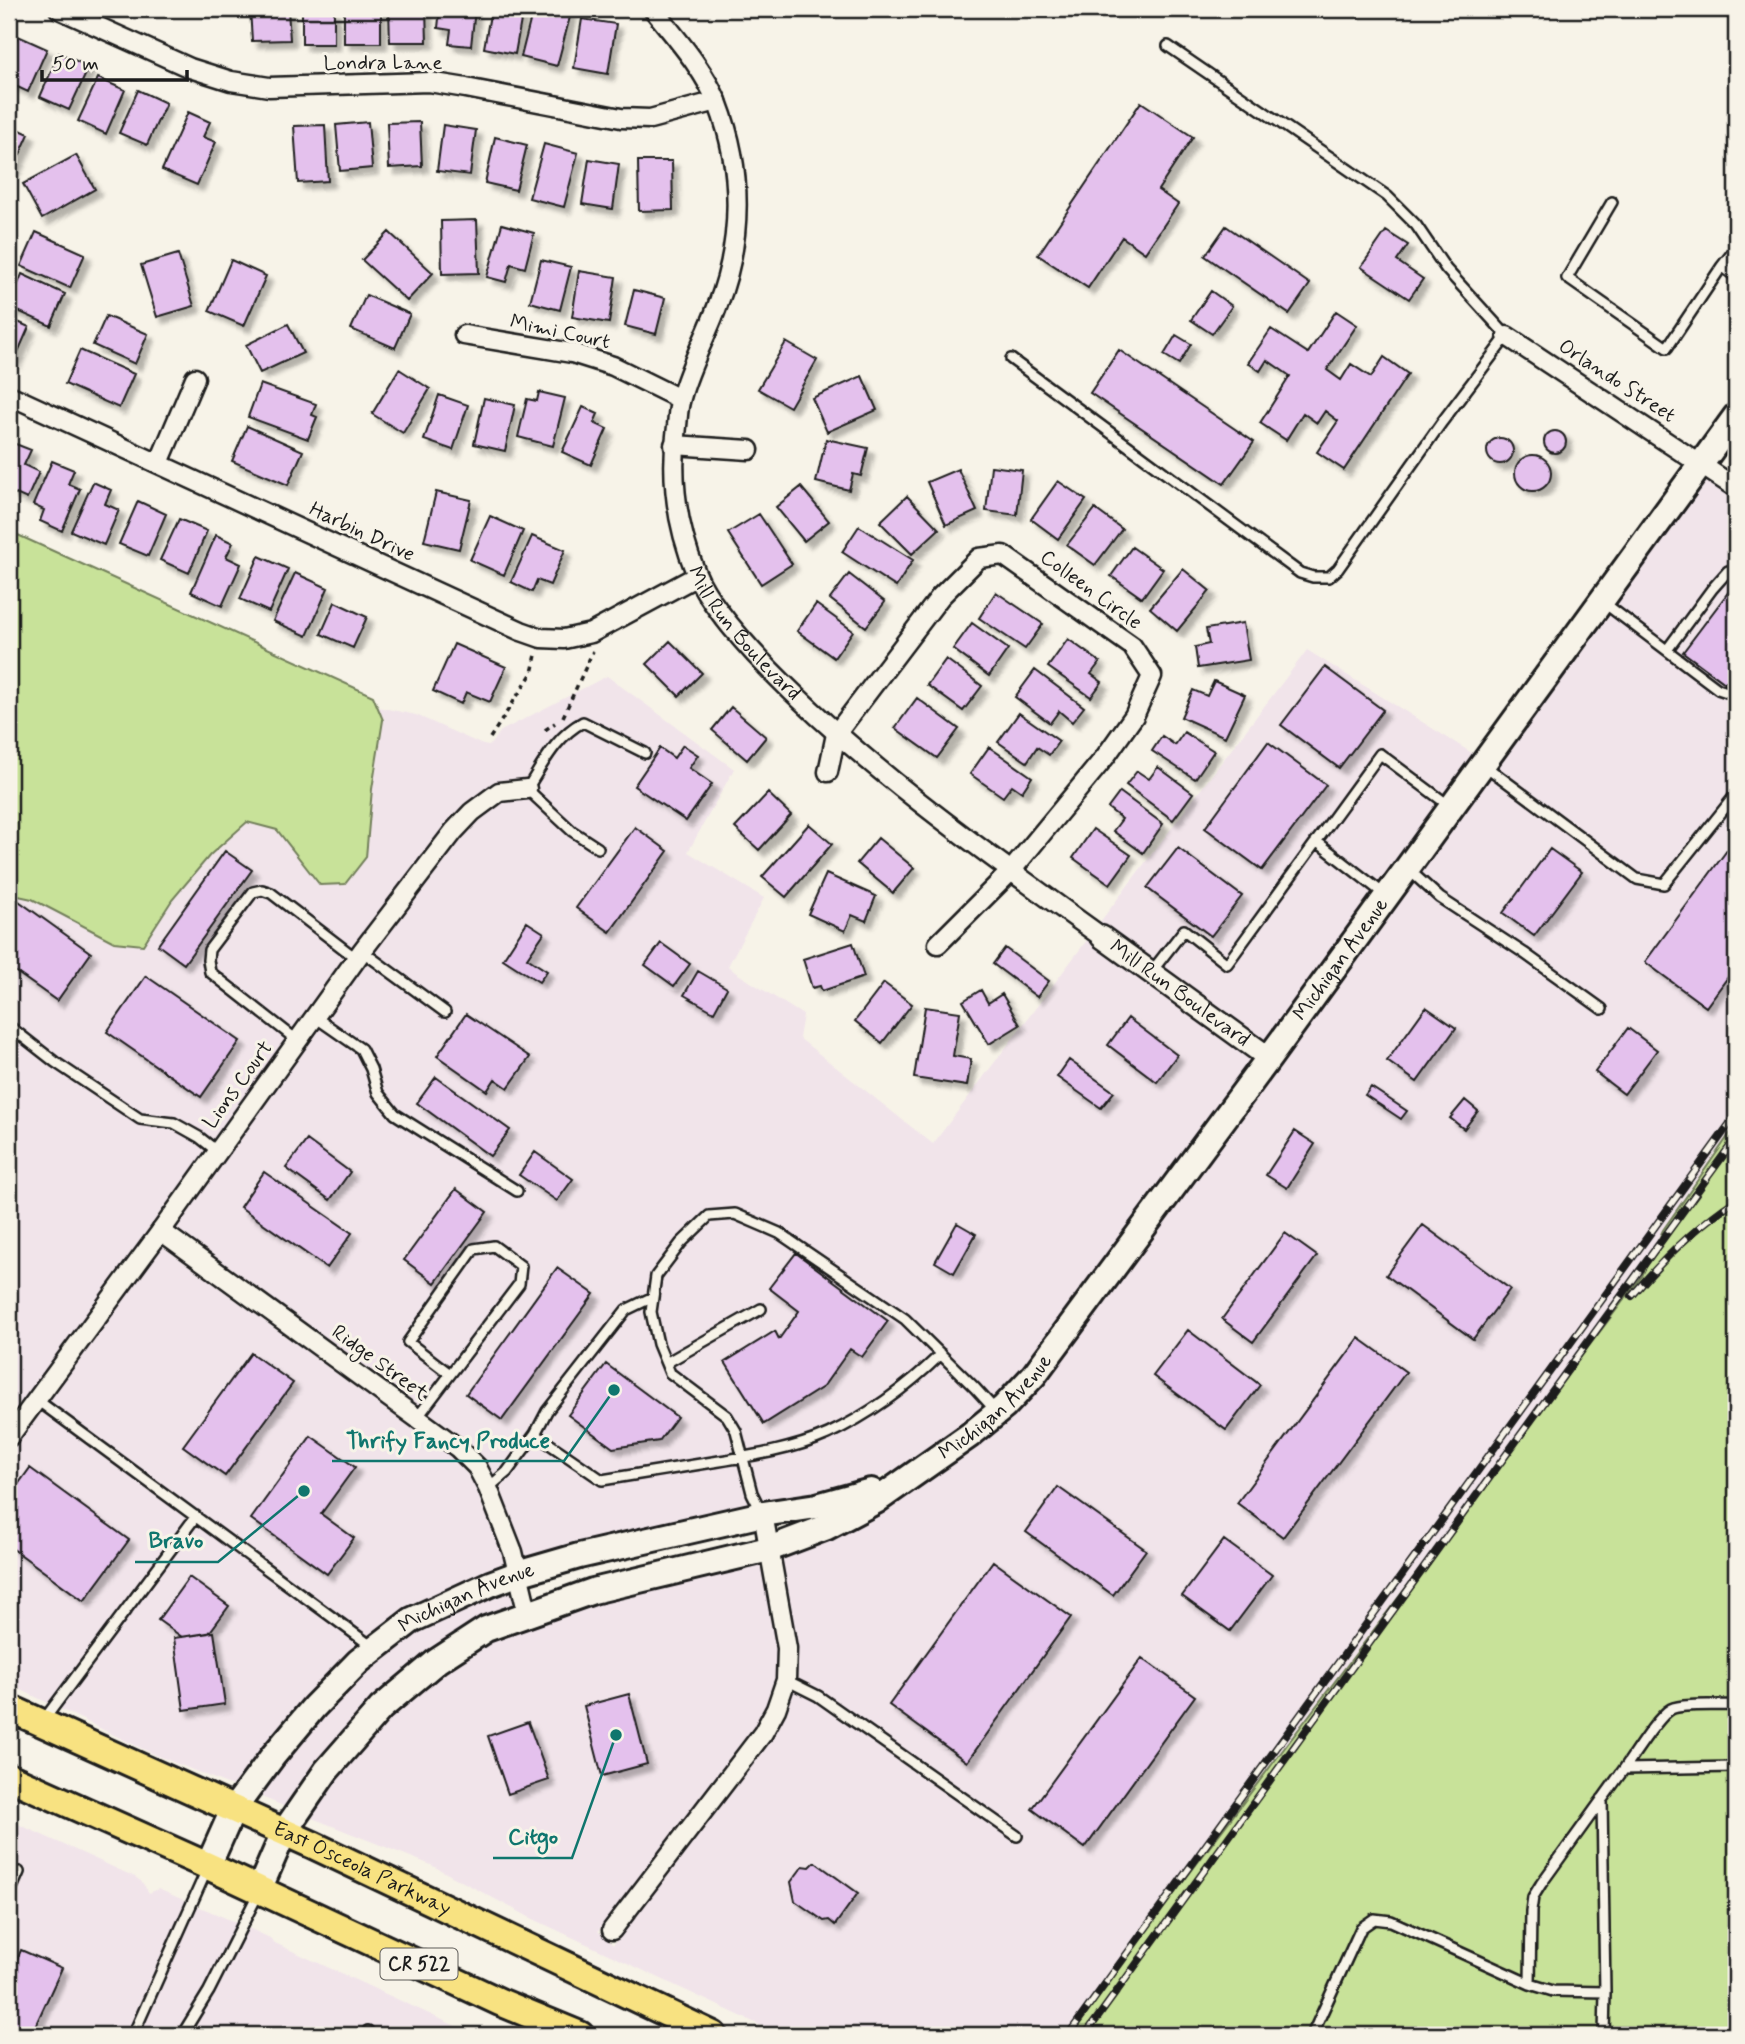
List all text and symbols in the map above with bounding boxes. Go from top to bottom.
scale bar [42,38,187,82]
street label: Londra Lane [323,49,443,77]
text: 50 m [52,50,99,78]
street label: Mimi Court [507,308,613,356]
street label: Orlando Street [1553,333,1681,429]
street label: Harbin Drive [305,495,419,569]
street label: Colleen Circle [1034,543,1148,637]
street label: Mill Run Boulevard [681,562,807,707]
street label: Michigan Avenue [1287,892,1395,1026]
street label: Mill Run Boulevard [1104,933,1256,1054]
street label: Lions Court [197,1035,279,1135]
street label: Ridge Street [325,1318,435,1409]
street label: Michigan Avenue [933,1348,1059,1467]
callout: Thrify Fancy Produce [332,1417,564,1461]
text: Thrify Fancy Produce [346,1427,550,1457]
callout: Bravo [135,1518,218,1562]
text: Bravo [149,1527,203,1557]
street label: Michigan Avenue [393,1556,538,1639]
callout: Citgo [493,1814,572,1858]
street label: East Osceola Parkway [269,1815,456,1923]
text: Citgo [508,1823,558,1855]
road number: CR 522 [380,1948,458,1980]

